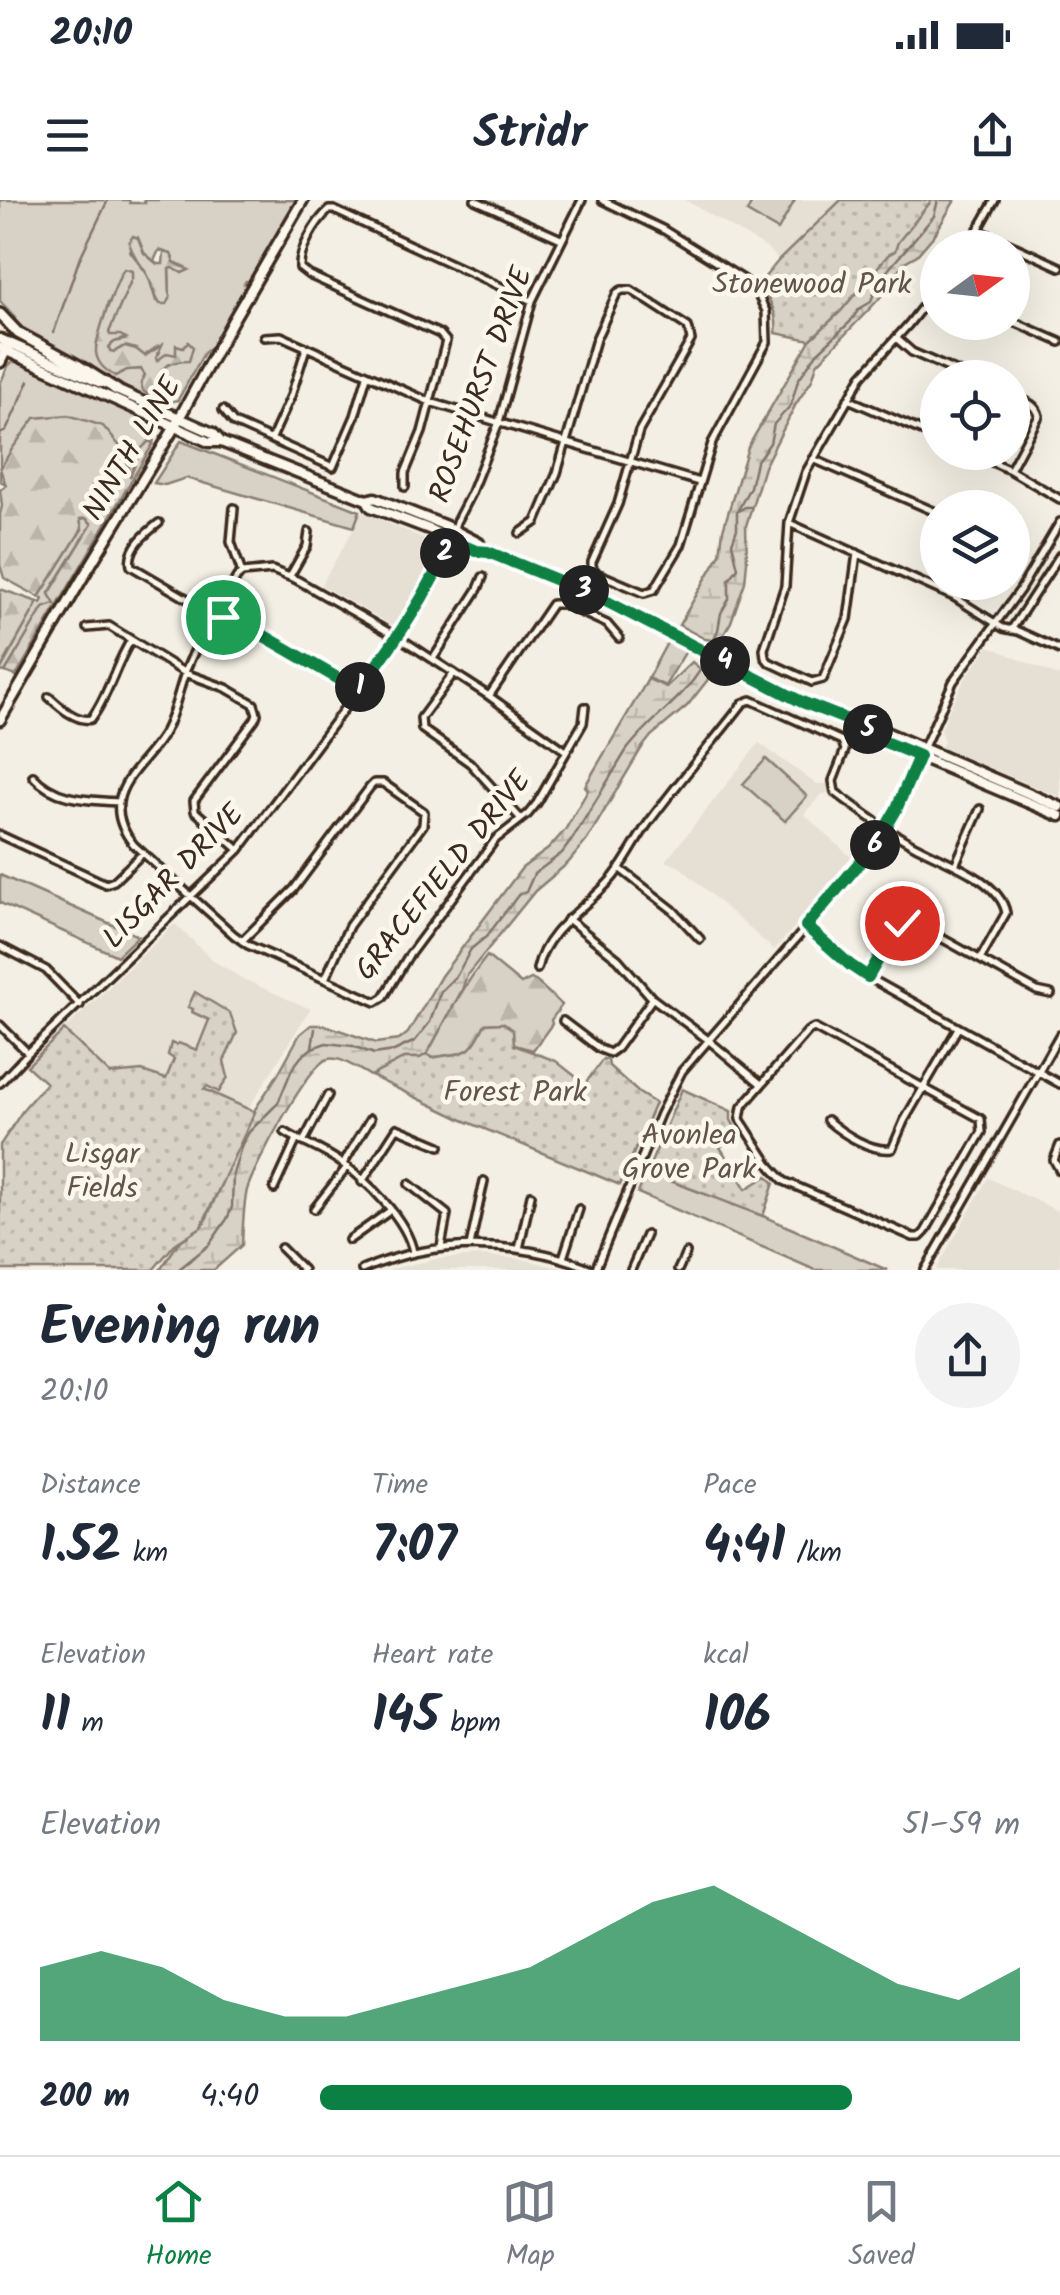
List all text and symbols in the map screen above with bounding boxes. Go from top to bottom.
text: 20:10 [50,5,132,65]
text: Stridr [473,99,587,171]
icon: menu [40,108,95,163]
icon: share [965,108,1020,163]
north arrow [920,230,1030,340]
map controls [920,230,1030,600]
street label: ROSEHURST DRIVE [417,259,548,510]
park label: Stonewood Park [712,261,913,309]
button: locate [920,360,1030,470]
street label: NINTH LINE [71,366,196,531]
button: layers [920,490,1030,600]
pin: 2 [420,528,470,578]
text: 2 [437,530,453,575]
pin: 3 [559,565,609,615]
text: 3 [576,567,592,612]
pin [181,575,266,660]
icon: arrive [196,590,251,645]
pin: 4 [700,636,750,686]
text: 4 [717,638,733,683]
pin: 1 [335,662,385,712]
text: 1 [356,664,364,709]
pin: 5 [843,704,893,754]
text: 5 [861,706,875,751]
street label: GRACEFIELD DRIVE [344,759,545,992]
street label: LISGAR DRIVE [92,792,257,961]
pin: 6 [850,820,900,870]
text: 6 [867,822,883,867]
pin [860,881,945,966]
icon: check [875,896,930,951]
park label: Forest Park [443,1069,588,1117]
park label: Avonlea Grove Park [622,1112,757,1194]
park label: Lisgar Fields [65,1131,141,1213]
text: Evening run [40,1286,320,1373]
button: share [915,1303,1020,1408]
text: 20:10 [40,1367,109,1418]
text: Distance [40,1463,141,1508]
text: Time [372,1463,428,1508]
text: Pace [703,1463,757,1508]
text: 1.52 [40,1508,121,1588]
text: 7:07 [372,1508,457,1588]
text: 4:41 [703,1508,785,1588]
text: km [121,1531,168,1576]
text: /km [785,1531,842,1576]
text: Elevation [40,1633,146,1678]
text: Heart rate [372,1633,493,1678]
text: kcal [703,1633,749,1678]
text: 11 [40,1678,70,1758]
text: 145 [372,1678,439,1758]
text: 106 [703,1678,771,1758]
text: m [70,1701,104,1746]
text: bpm [439,1701,501,1746]
text: Elevation [40,1800,161,1851]
text: 51–59 m [902,1800,1020,1851]
text: 200 m [40,2072,130,2123]
text: 4:40 [200,2072,259,2123]
tab: Home [145,2174,212,2279]
tab: Map [502,2174,557,2279]
tab: Saved [848,2174,915,2279]

